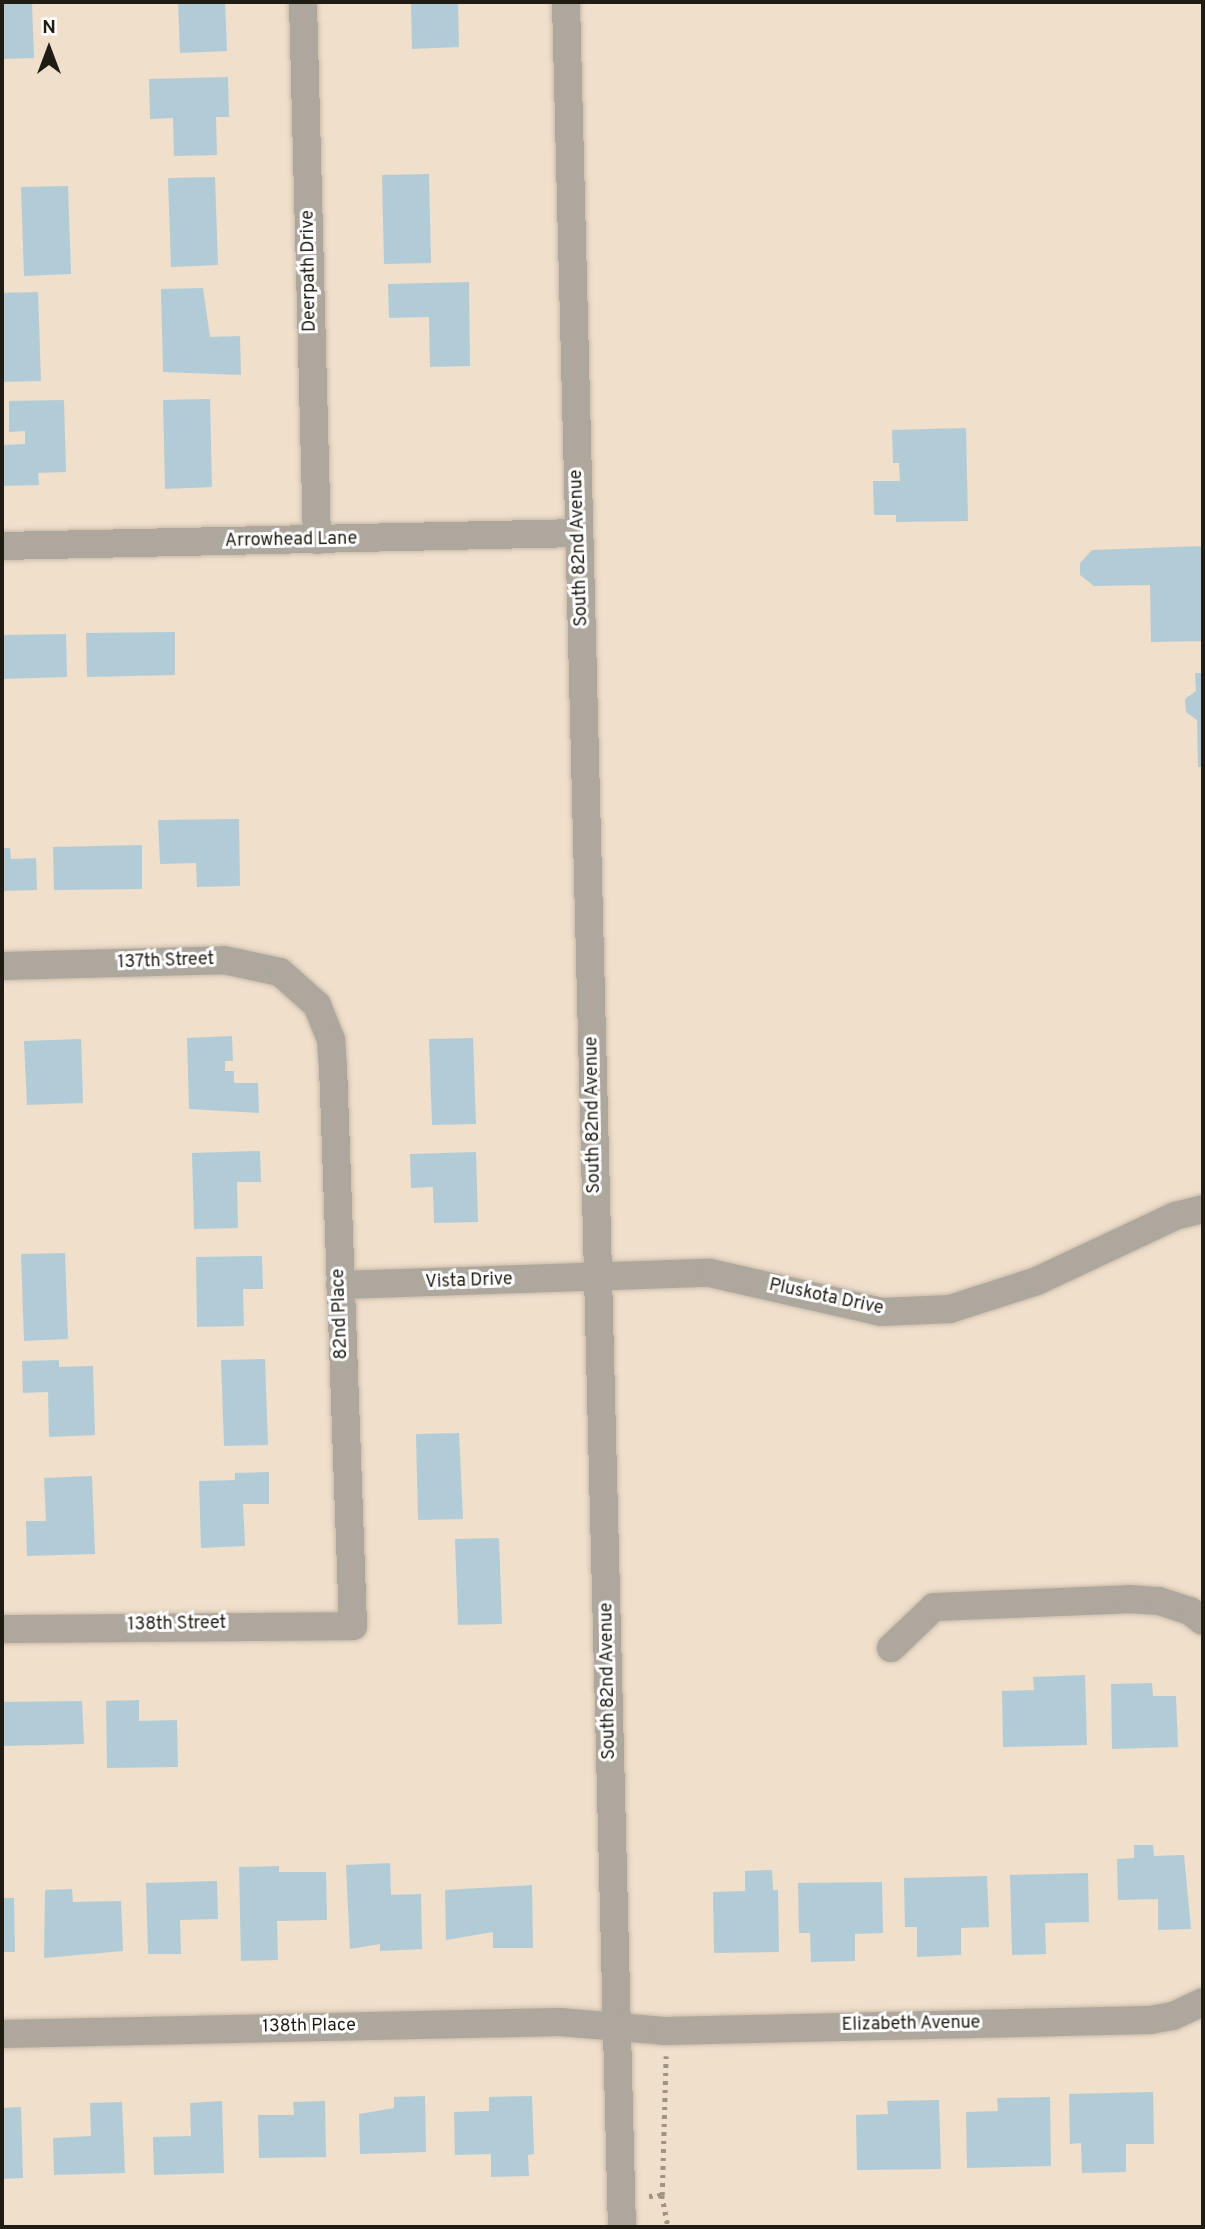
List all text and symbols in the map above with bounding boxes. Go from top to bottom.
north arrow [14,14,84,84]
text: N [42,16,56,40]
street label: Deerpath Drive [298,210,322,332]
street label: South 82nd Avenue [566,469,594,627]
street label: Arrowhead Lane [225,529,357,553]
street label: 137th Street [117,950,215,974]
street label: South 82nd Avenue [582,1036,606,1194]
street label: 82nd Place [329,1268,353,1360]
street label: Vista Drive [425,1270,513,1294]
street label: Pluskota Drive [767,1275,885,1321]
street label: South 82nd Avenue [597,1602,621,1760]
street label: 138th Street [128,1613,226,1637]
street label: Elizabeth Avenue [841,2013,981,2037]
street label: 138th Place [262,2015,356,2039]

